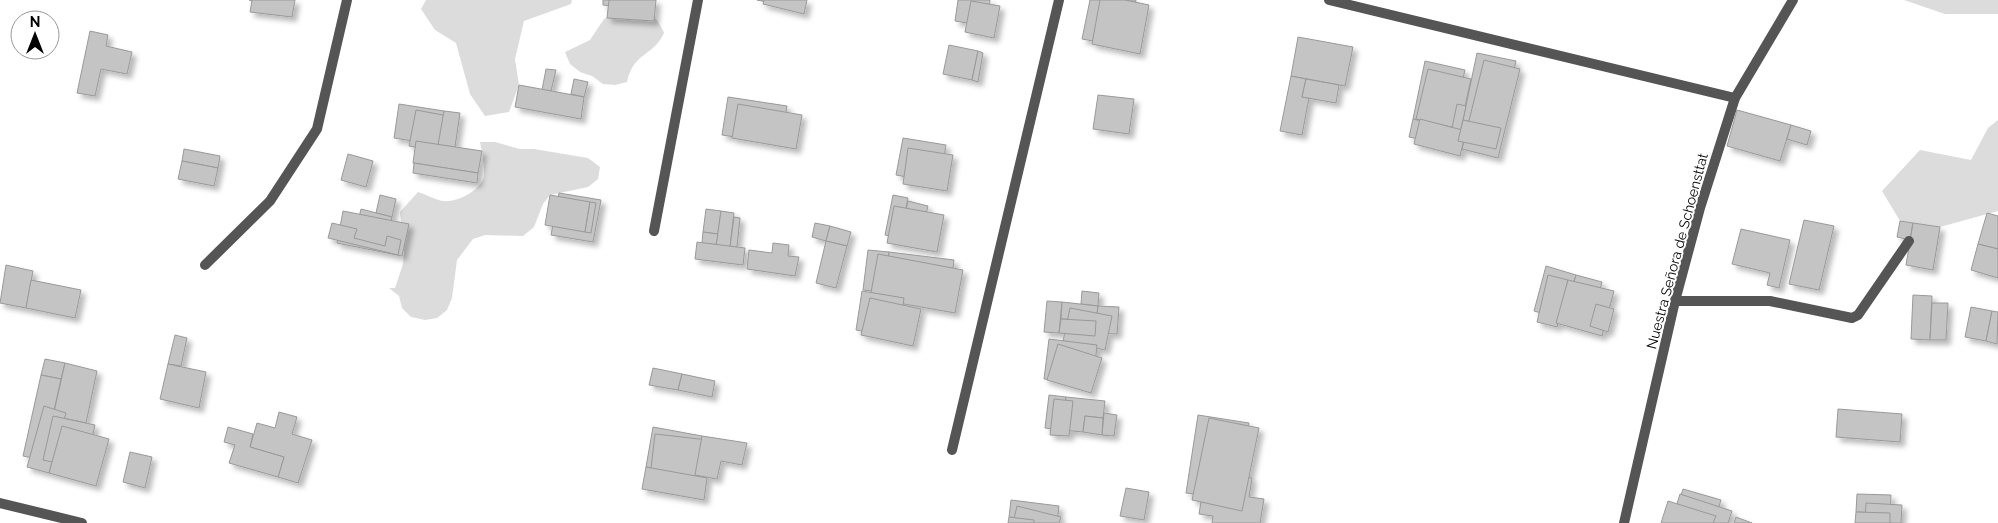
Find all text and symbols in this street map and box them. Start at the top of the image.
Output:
north arrow [10,10,60,60]
text: N [30,14,40,30]
street label: Nuestra Señora de Schoensttat [1643,151,1711,351]

